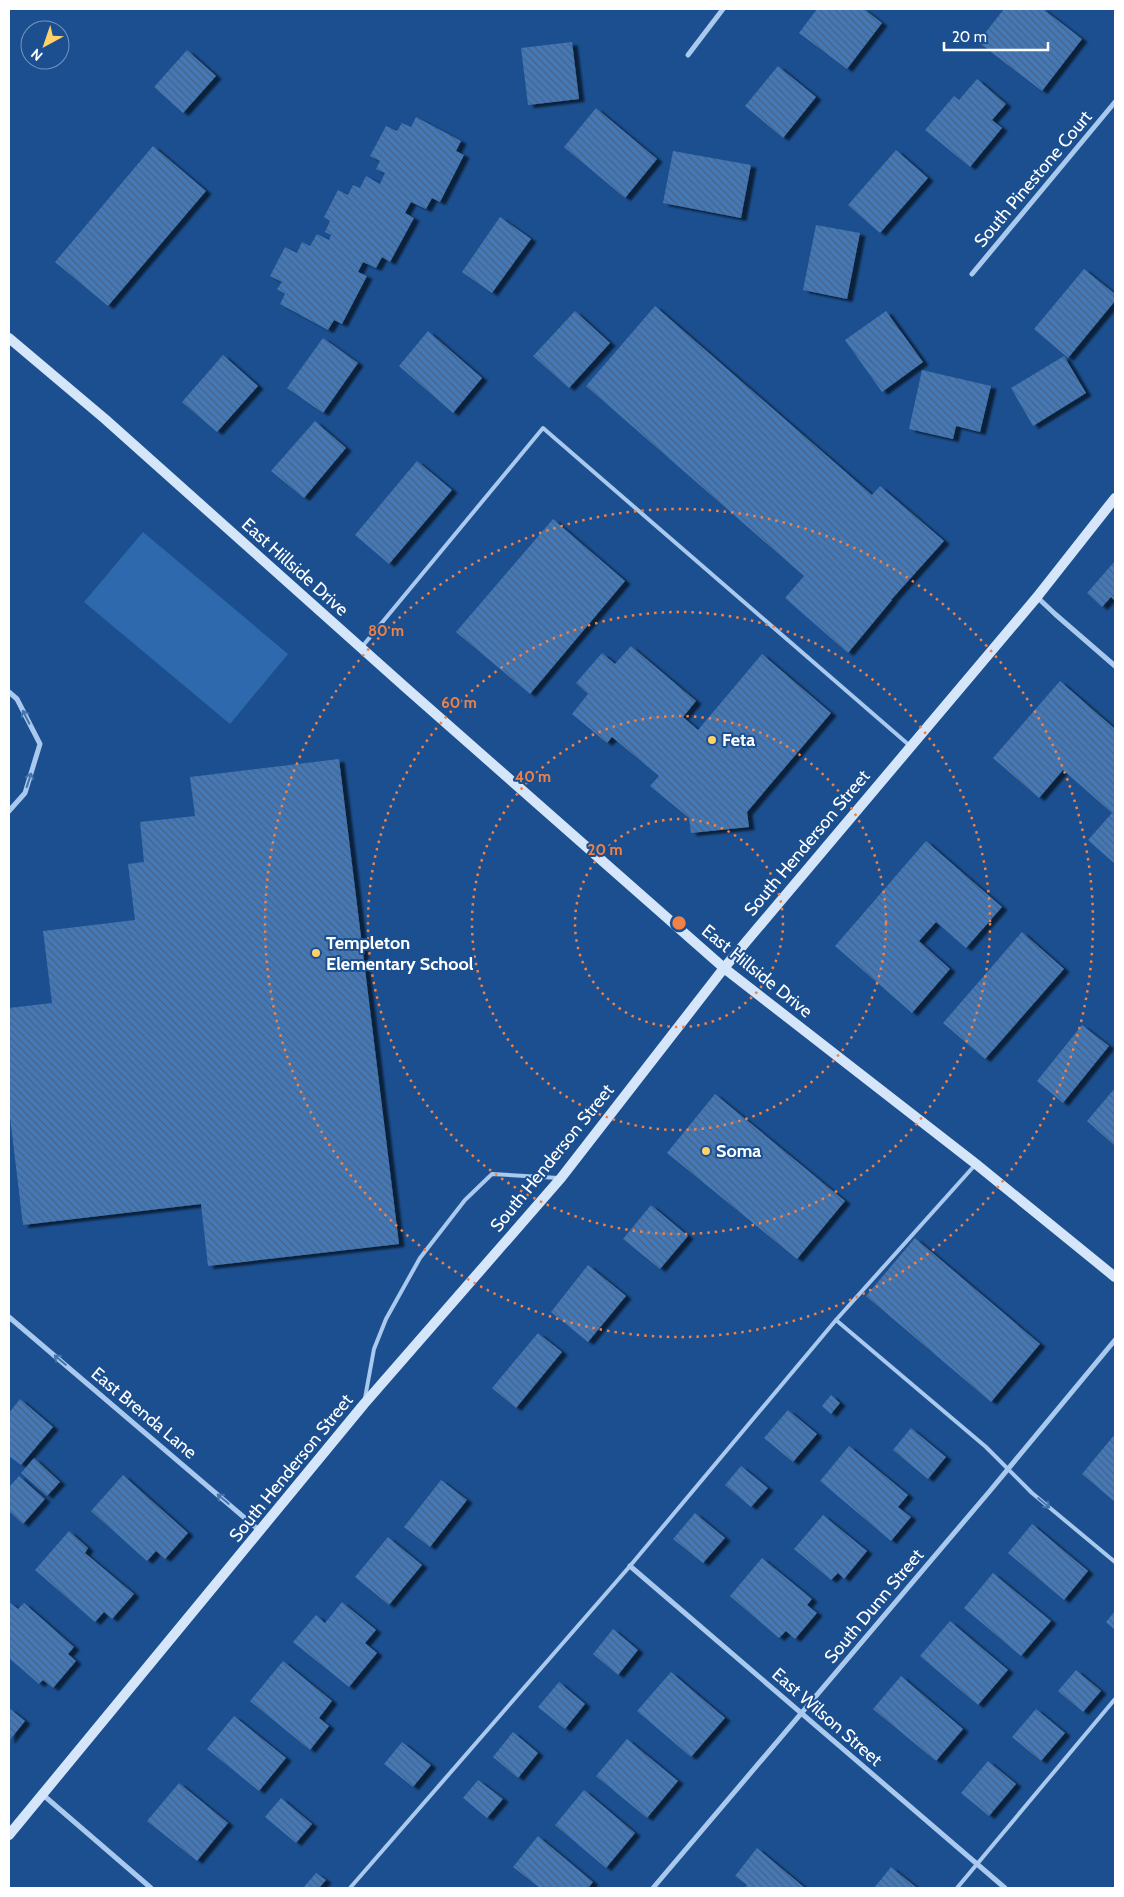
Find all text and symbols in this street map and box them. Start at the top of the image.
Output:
north arrow [20,20,70,70]
scale bar [944,20,1048,52]
text: 20 m [952,28,987,46]
text: N [27,45,46,65]
street label: South Pinestone Court [969,106,1097,252]
street label: East Hillside Drive [237,513,353,621]
text: 80 m [368,622,404,640]
text: 60 m [441,694,477,712]
one-way arrow [21,710,30,725]
place label: Feta [722,729,755,751]
marker: Feta [706,734,718,746]
street label: South Henderson Street [739,765,875,921]
text: 40 m [515,768,551,786]
one-way arrow [24,772,34,788]
text: 20 m [588,841,622,859]
centre of rings [670,914,688,932]
street label: East Hillside Drive [697,920,817,1022]
place label: Templeton Elementary School [326,932,474,975]
marker: Templeton Elementary School [310,947,322,959]
street label: South Henderson Street [486,1080,618,1236]
place label: Soma [716,1140,761,1162]
marker: Soma [700,1145,712,1157]
one-way arrow [53,1354,66,1366]
street label: East Brenda Lane [87,1362,201,1464]
street label: South Henderson Street [225,1390,357,1546]
one-way arrow [217,1494,230,1505]
one-way arrow [1037,1497,1050,1508]
street label: South Dunn Street [820,1544,928,1668]
street label: East Wilson Street [767,1663,887,1771]

